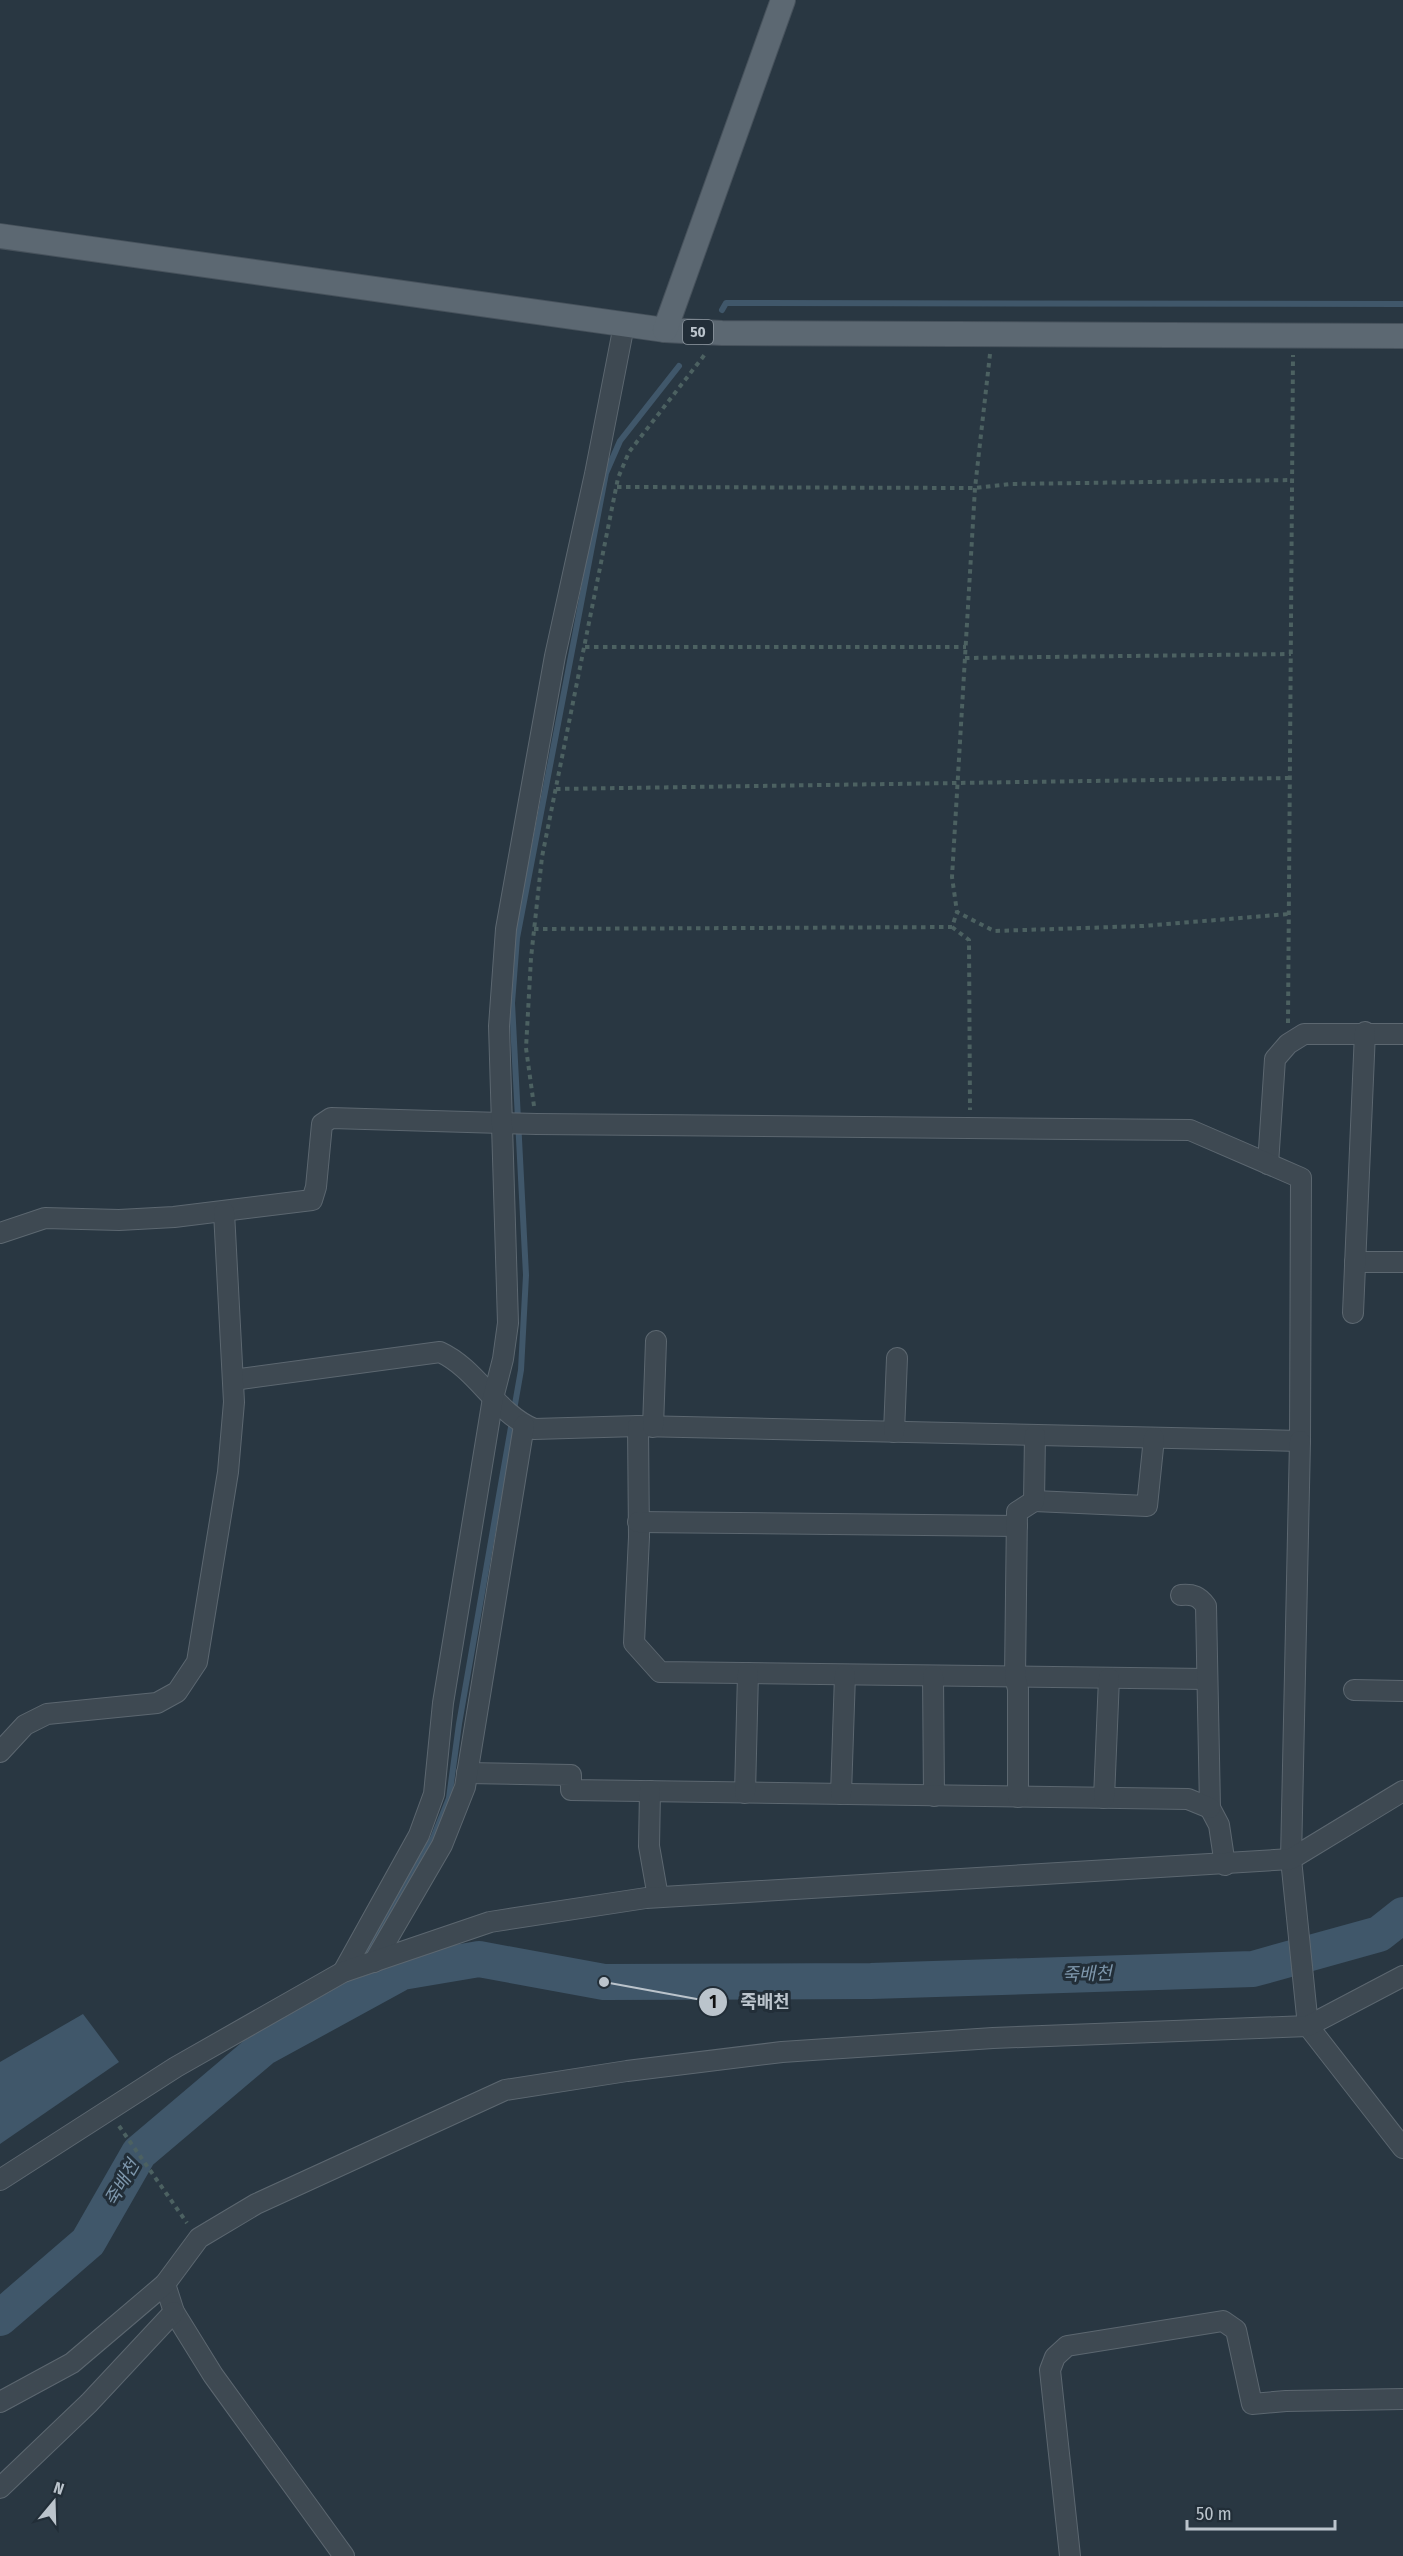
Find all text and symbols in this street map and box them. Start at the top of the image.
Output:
road number: 50 [683,320,713,344]
water label: 죽배천 [1062,1962,1115,1986]
callout: 죽배천 [698,1984,802,2020]
text: 1 [709,1991,717,2013]
text: 죽배천 [740,1991,790,2013]
water label: 죽배천 [100,2154,145,2210]
north arrow [24,2472,84,2532]
text: N [51,2478,66,2499]
scale bar [1187,2493,1336,2531]
text: 50 m [1196,2503,1232,2525]

